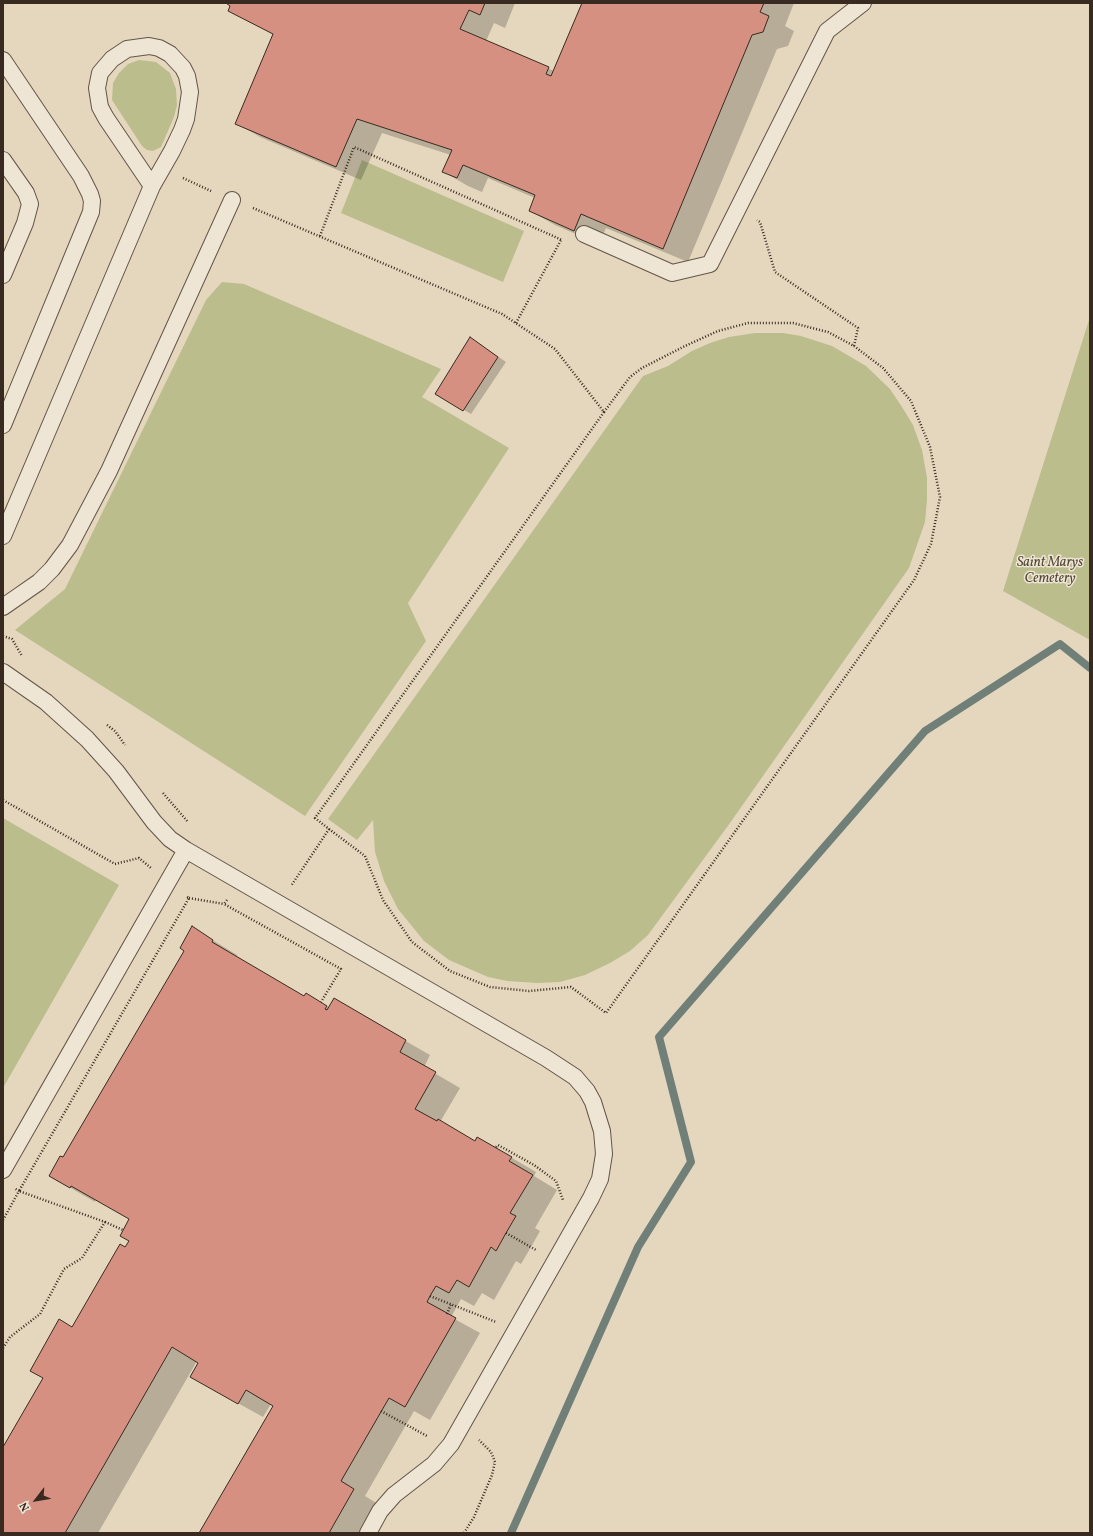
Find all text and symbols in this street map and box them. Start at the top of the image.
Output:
park label: Saint Marys Cemetery [1017,555,1083,588]
north arrow [16,1480,56,1520]
text: N [17,1499,34,1514]

